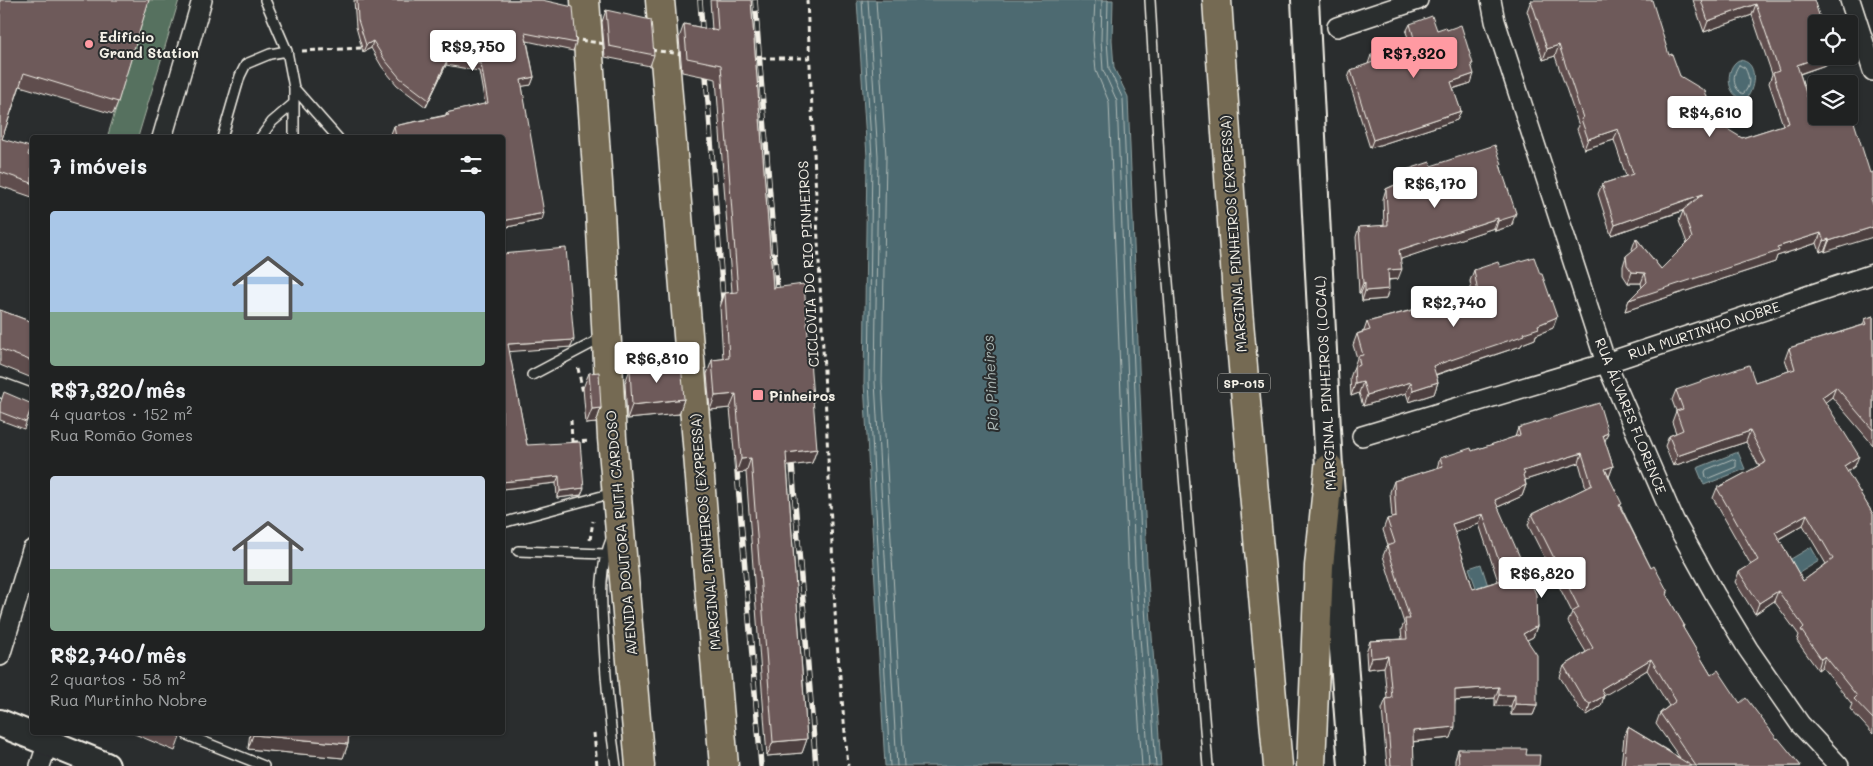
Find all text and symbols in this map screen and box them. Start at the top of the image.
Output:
map controls [1808,15,1858,125]
button: locate [1808,15,1858,65]
place label: Edifício Grand Station [99,27,199,62]
pin: R$9,750 [427,30,519,72]
text: R$9,750 [441,35,505,56]
pin: R$7,320 [1368,36,1460,79]
marker: Edifício Grand Station [83,38,95,50]
text: R$7,320 [1382,42,1446,63]
button: layers [1808,75,1858,125]
pin: R$4,610 [1664,96,1756,138]
text: R$4,610 [1678,101,1742,122]
street label: MARGINAL PINHEIROS (EXPRESSA) [1215,115,1251,353]
icon: filters [457,151,485,179]
text: 7 imóveis [50,152,147,179]
street label: CICLOVIA DO RIO PINHEIROS [793,160,823,368]
pin: R$6,170 [1389,166,1481,209]
text: R$6,170 [1404,172,1466,193]
icon: home [223,243,313,333]
street label: MARGINAL PINHEIROS (LOCAL) [1310,275,1340,491]
pin: R$2,740 [1408,286,1500,328]
text: R$2,740 [1422,291,1486,312]
street label: RUA MURTINHO NOBRE [1626,296,1782,364]
water label: Rio Pinheiros [978,335,1002,431]
street label: RUA ÁLVARES FLORENCE [1591,335,1671,497]
pin: R$6,810 [611,342,703,384]
text: R$6,810 [626,347,688,368]
road number: SP-015 [1218,373,1270,392]
text: R$7,320/mês [50,376,186,403]
place label: Pinheiros [769,386,835,405]
marker: Pinheiros [751,388,765,402]
text: 4 quartos · 152 m² [50,403,192,424]
street label: AVENIDA DOUTORA RUTH CARDOSO [601,410,641,656]
street label: MARGINAL PINHEIROS (EXPRESSA) [685,413,725,651]
text: Rua Romão Gomes [50,424,193,445]
icon: home [223,508,313,598]
pin: R$6,820 [1496,556,1588,599]
text: R$6,820 [1510,562,1574,583]
text: R$2,740/mês [50,641,187,668]
text: 2 quartos · 58 m² [50,668,186,689]
text: Rua Murtinho Nobre [50,689,208,710]

